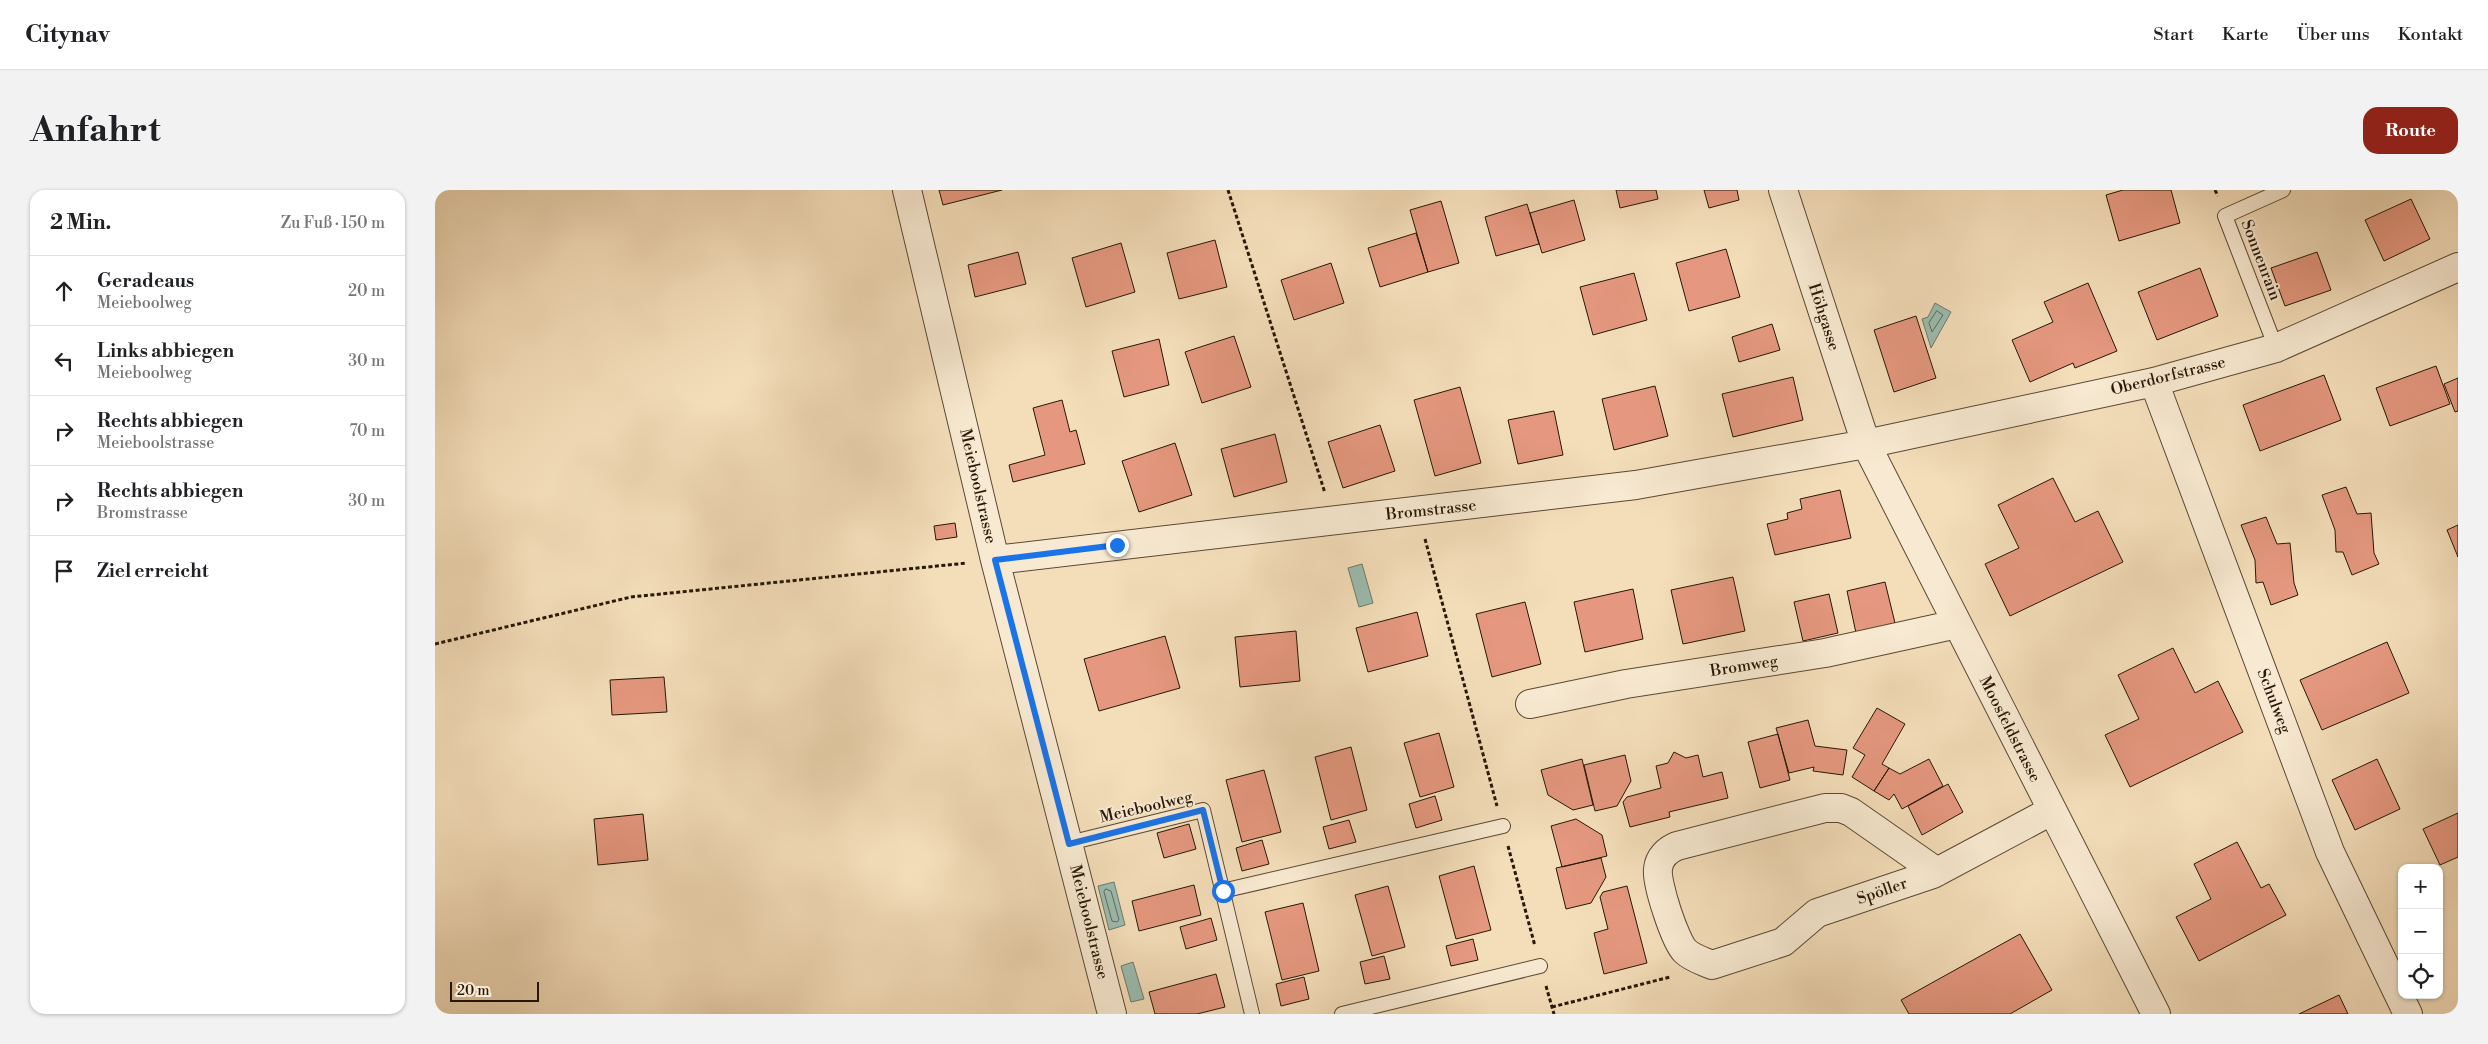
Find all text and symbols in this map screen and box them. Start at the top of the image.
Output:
text: Citynav [25,20,110,50]
text: Start [2153,23,2194,46]
text: Karte [2222,23,2269,46]
text: Über uns [2297,23,2370,46]
text: Kontakt [2398,23,2463,46]
button: Route [2363,107,2458,154]
text: Anfahrt [30,109,161,152]
text: 2 Min. [50,210,111,236]
text: Zu Fuß · 150 m [281,213,385,233]
street label: Sonnenrain [2237,217,2286,304]
text: Geradeaus [97,269,194,293]
icon: ahead [50,277,78,305]
text: 20 m [348,281,385,301]
street label: Höhgasse [1804,281,1844,353]
text: Meieboolweg [97,293,192,313]
text: Links abbiegen [97,339,234,363]
icon: left [50,347,78,375]
text: 30 m [348,351,385,371]
street label: Oberdorfstrasse [2109,352,2227,400]
text: Meieboolweg [97,363,192,383]
text: Rechts abbiegen [97,409,243,433]
icon: right [50,417,78,445]
text: 70 m [349,421,385,441]
street label: Meieboolstrasse [955,427,1001,545]
text: Meieboolstrasse [97,433,214,453]
text: Rechts abbiegen [97,479,243,503]
icon: right [50,487,78,515]
text: 30 m [348,491,385,511]
street label: Bromstrasse [1384,495,1477,525]
text: Bromstrasse [97,503,188,523]
route end [1106,534,1129,557]
icon: arrive [50,557,78,585]
text: Ziel erreicht [97,559,208,583]
street label: Bromweg [1708,651,1780,681]
street label: Schulweg [2253,666,2296,737]
street label: Moosfeldstrasse [1975,673,2045,785]
street label: Meieboolweg [1098,786,1195,827]
street label: Meieboolstrasse [1065,863,1113,981]
map controls [2398,864,2443,999]
button: + [2398,864,2443,909]
street label: Spöller [1854,873,1910,909]
route start [1212,880,1235,903]
button: − [2398,909,2443,954]
button: locate [2398,954,2443,999]
scale bar [450,979,539,1002]
text: 20 m [457,982,489,1000]

